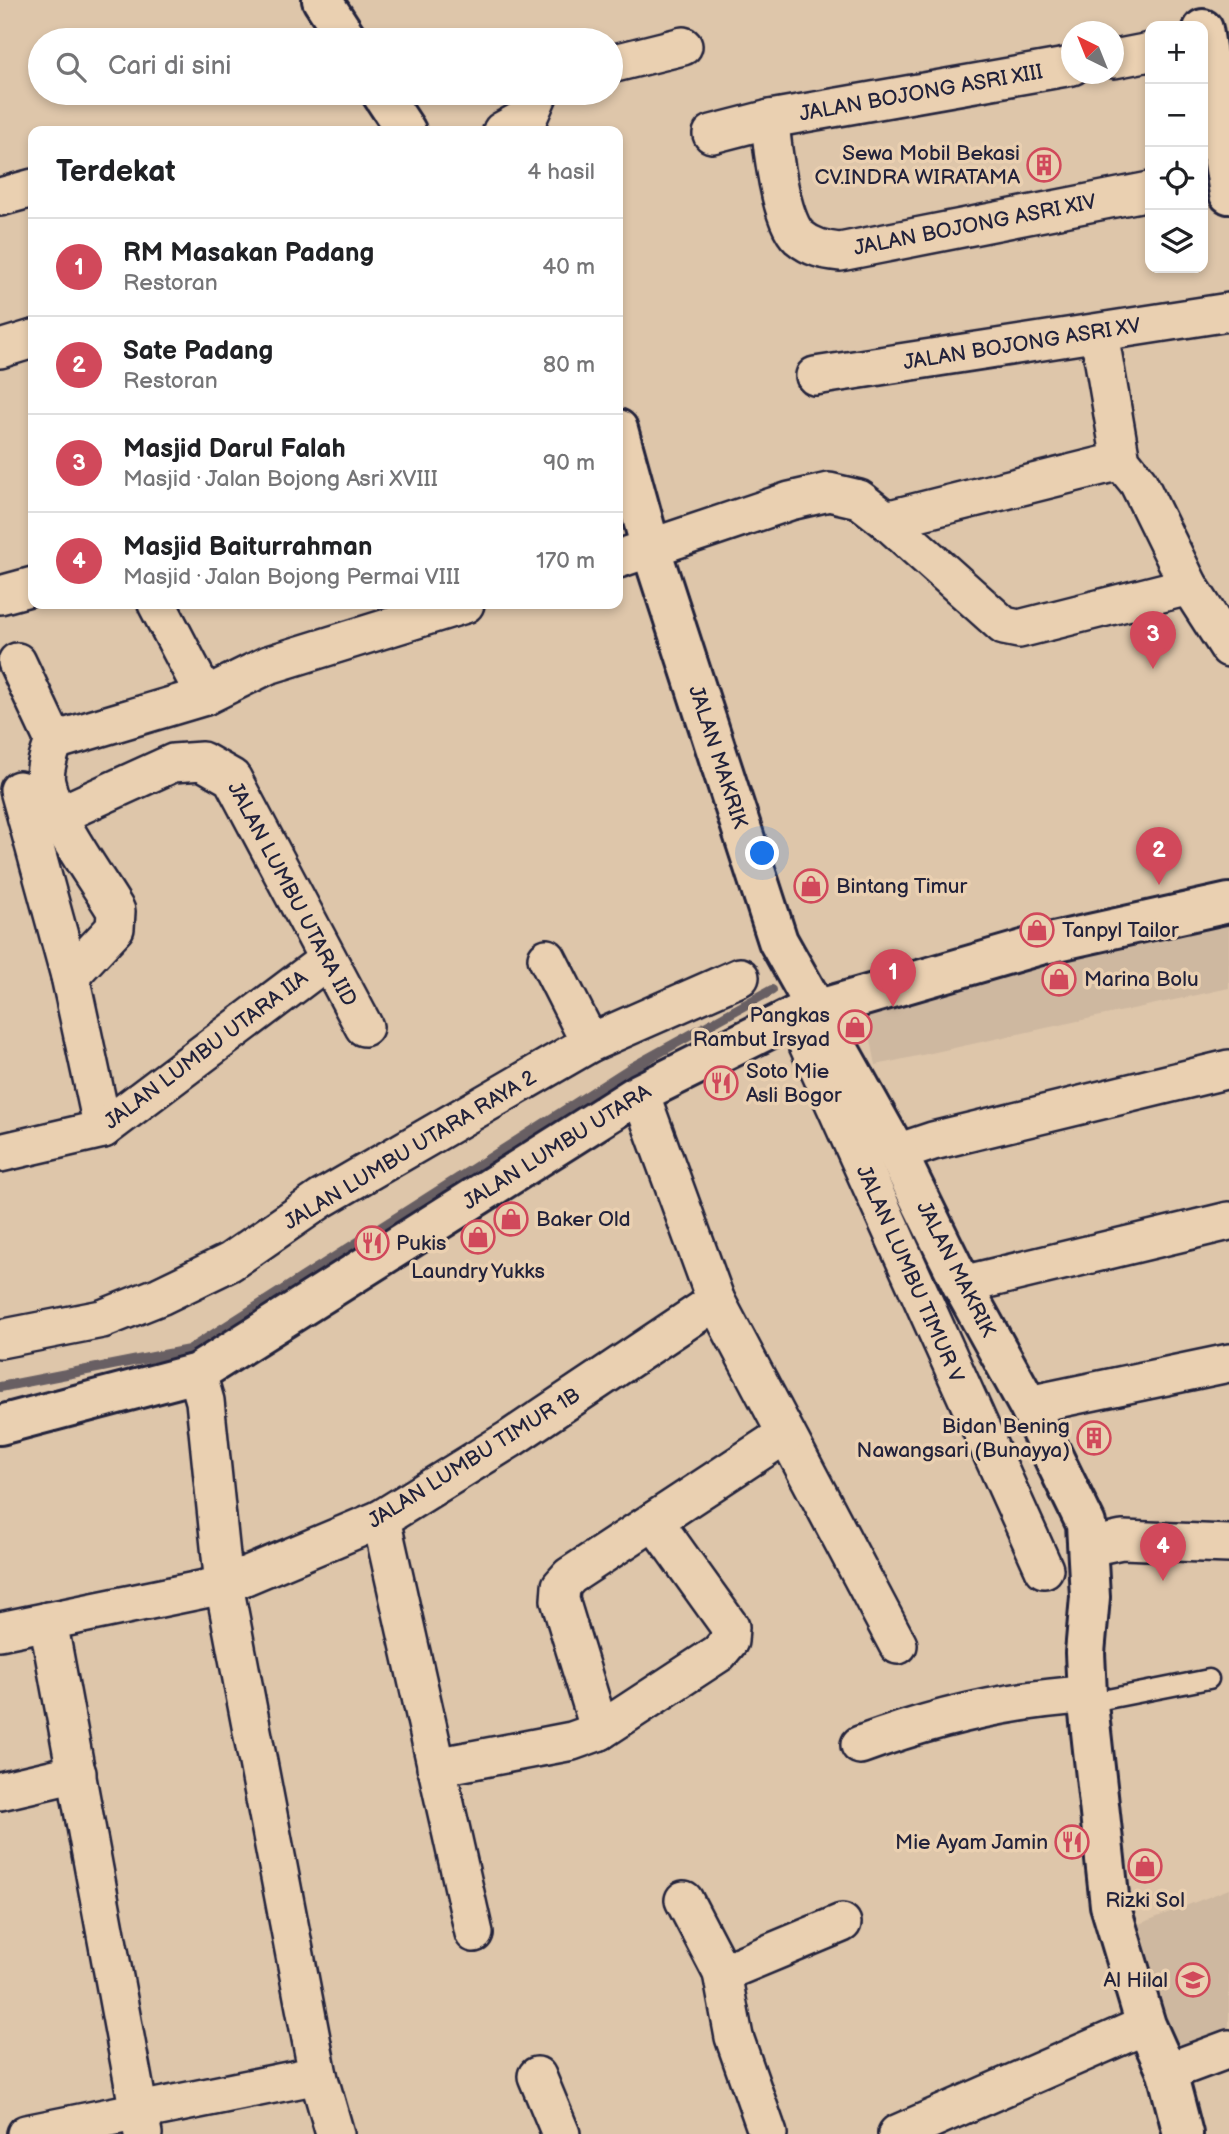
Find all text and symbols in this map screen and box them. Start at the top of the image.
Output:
north arrow [1061,21,1124,84]
map controls [1145,21,1208,273]
button: + [1145,21,1208,84]
search box [28,28,623,105]
icon: search [52,48,90,86]
text: Cari di sini [108,51,231,82]
street label: JALAN BOJONG ASRI XIII [797,59,1045,127]
button: − [1145,84,1208,147]
place label: Sewa Mobil Bekasi CV.INDRA WIRATAMA [815,141,1020,190]
building icon: Sewa Mobil Bekasi CV.INDRA WIRATAMA [1025,146,1063,184]
button: locate [1145,147,1208,210]
text: Terdekat [56,154,175,190]
text: 4 hasil [527,158,595,186]
street label: JALAN BOJONG ASRI XIV [852,189,1098,261]
button: layers [1145,210,1208,273]
text: RM Masakan Padang [123,238,374,269]
text: 1 [74,253,84,281]
text: 40 m [542,253,595,281]
text: Restoran [123,269,218,297]
street label: JALAN BOJONG ASRI XV [901,313,1143,375]
text: Sate Padang [123,336,273,367]
text: 2 [72,351,86,379]
text: 80 m [543,351,595,379]
text: Restoran [123,367,218,395]
text: Masjid Darul Falah [123,434,346,465]
text: 3 [72,449,86,477]
text: 90 m [543,449,595,477]
text: Masjid · Jalan Bojong Asri XVIII [123,465,438,493]
text: Masjid Baiturrahman [123,532,372,563]
text: 4 [72,547,86,575]
text: 170 m [536,547,595,575]
text: Masjid · Jalan Bojong Permai VIII [123,563,460,591]
pin: 3 [1130,611,1176,669]
street label: JALAN MAKRIK [683,682,753,832]
street label: JALAN LUMBU UTARA IID [222,777,362,1011]
pin: 2 [1136,827,1182,885]
your location [745,836,779,870]
shop icon: Bintang Timur [792,867,830,905]
place label: Bintang Timur [836,874,968,899]
shop icon: Tanpyl Tailor [1018,911,1056,949]
place label: Tanpyl Tailor [1062,918,1179,943]
pin: 1 [870,949,916,1007]
shop icon: Marina Bolu [1040,960,1078,998]
street label: JALAN LUMBU UTARA IIA [99,965,313,1135]
place label: Marina Bolu [1084,967,1199,992]
place label: Pangkas Rambut Irsyad [693,1003,830,1052]
shop icon: Pangkas Rambut Irsyad [836,1008,874,1046]
place label: Soto Mie Asli Bogor [746,1059,842,1108]
street label: JALAN LUMBU UTARA RAYA 2 [280,1064,541,1235]
restaurant icon: Soto Mie Asli Bogor [702,1064,740,1102]
street label: JALAN LUMBU UTARA [458,1079,656,1215]
street label: JALAN LUMBU TIMUR V [851,1161,969,1387]
street label: JALAN MAKRIK [911,1197,1001,1341]
shop icon: Baker Old [492,1200,530,1238]
place label: Baker Old [536,1207,630,1232]
shop icon: Laundry Yukks [459,1218,497,1256]
restaurant icon: Pukis [353,1224,391,1262]
place label: Pukis [396,1231,447,1256]
place label: Laundry Yukks [411,1259,545,1284]
street label: JALAN LUMBU TIMUR 1B [363,1382,585,1534]
place label: Bidan Bening Nawangsari (Bunayya) [857,1414,1070,1463]
building icon: Bidan Bening Nawangsari (Bunayya) [1075,1419,1113,1457]
pin: 4 [1140,1523,1186,1581]
restaurant icon: Mie Ayam Jamin [1053,1823,1091,1861]
place label: Mie Ayam Jamin [895,1830,1048,1855]
shop icon: Rizki Sol [1126,1847,1164,1885]
place label: Rizki Sol [1105,1888,1185,1913]
school or university icon: Al Hilal [1174,1961,1212,1999]
place label: Al Hilal [1103,1968,1168,1993]

